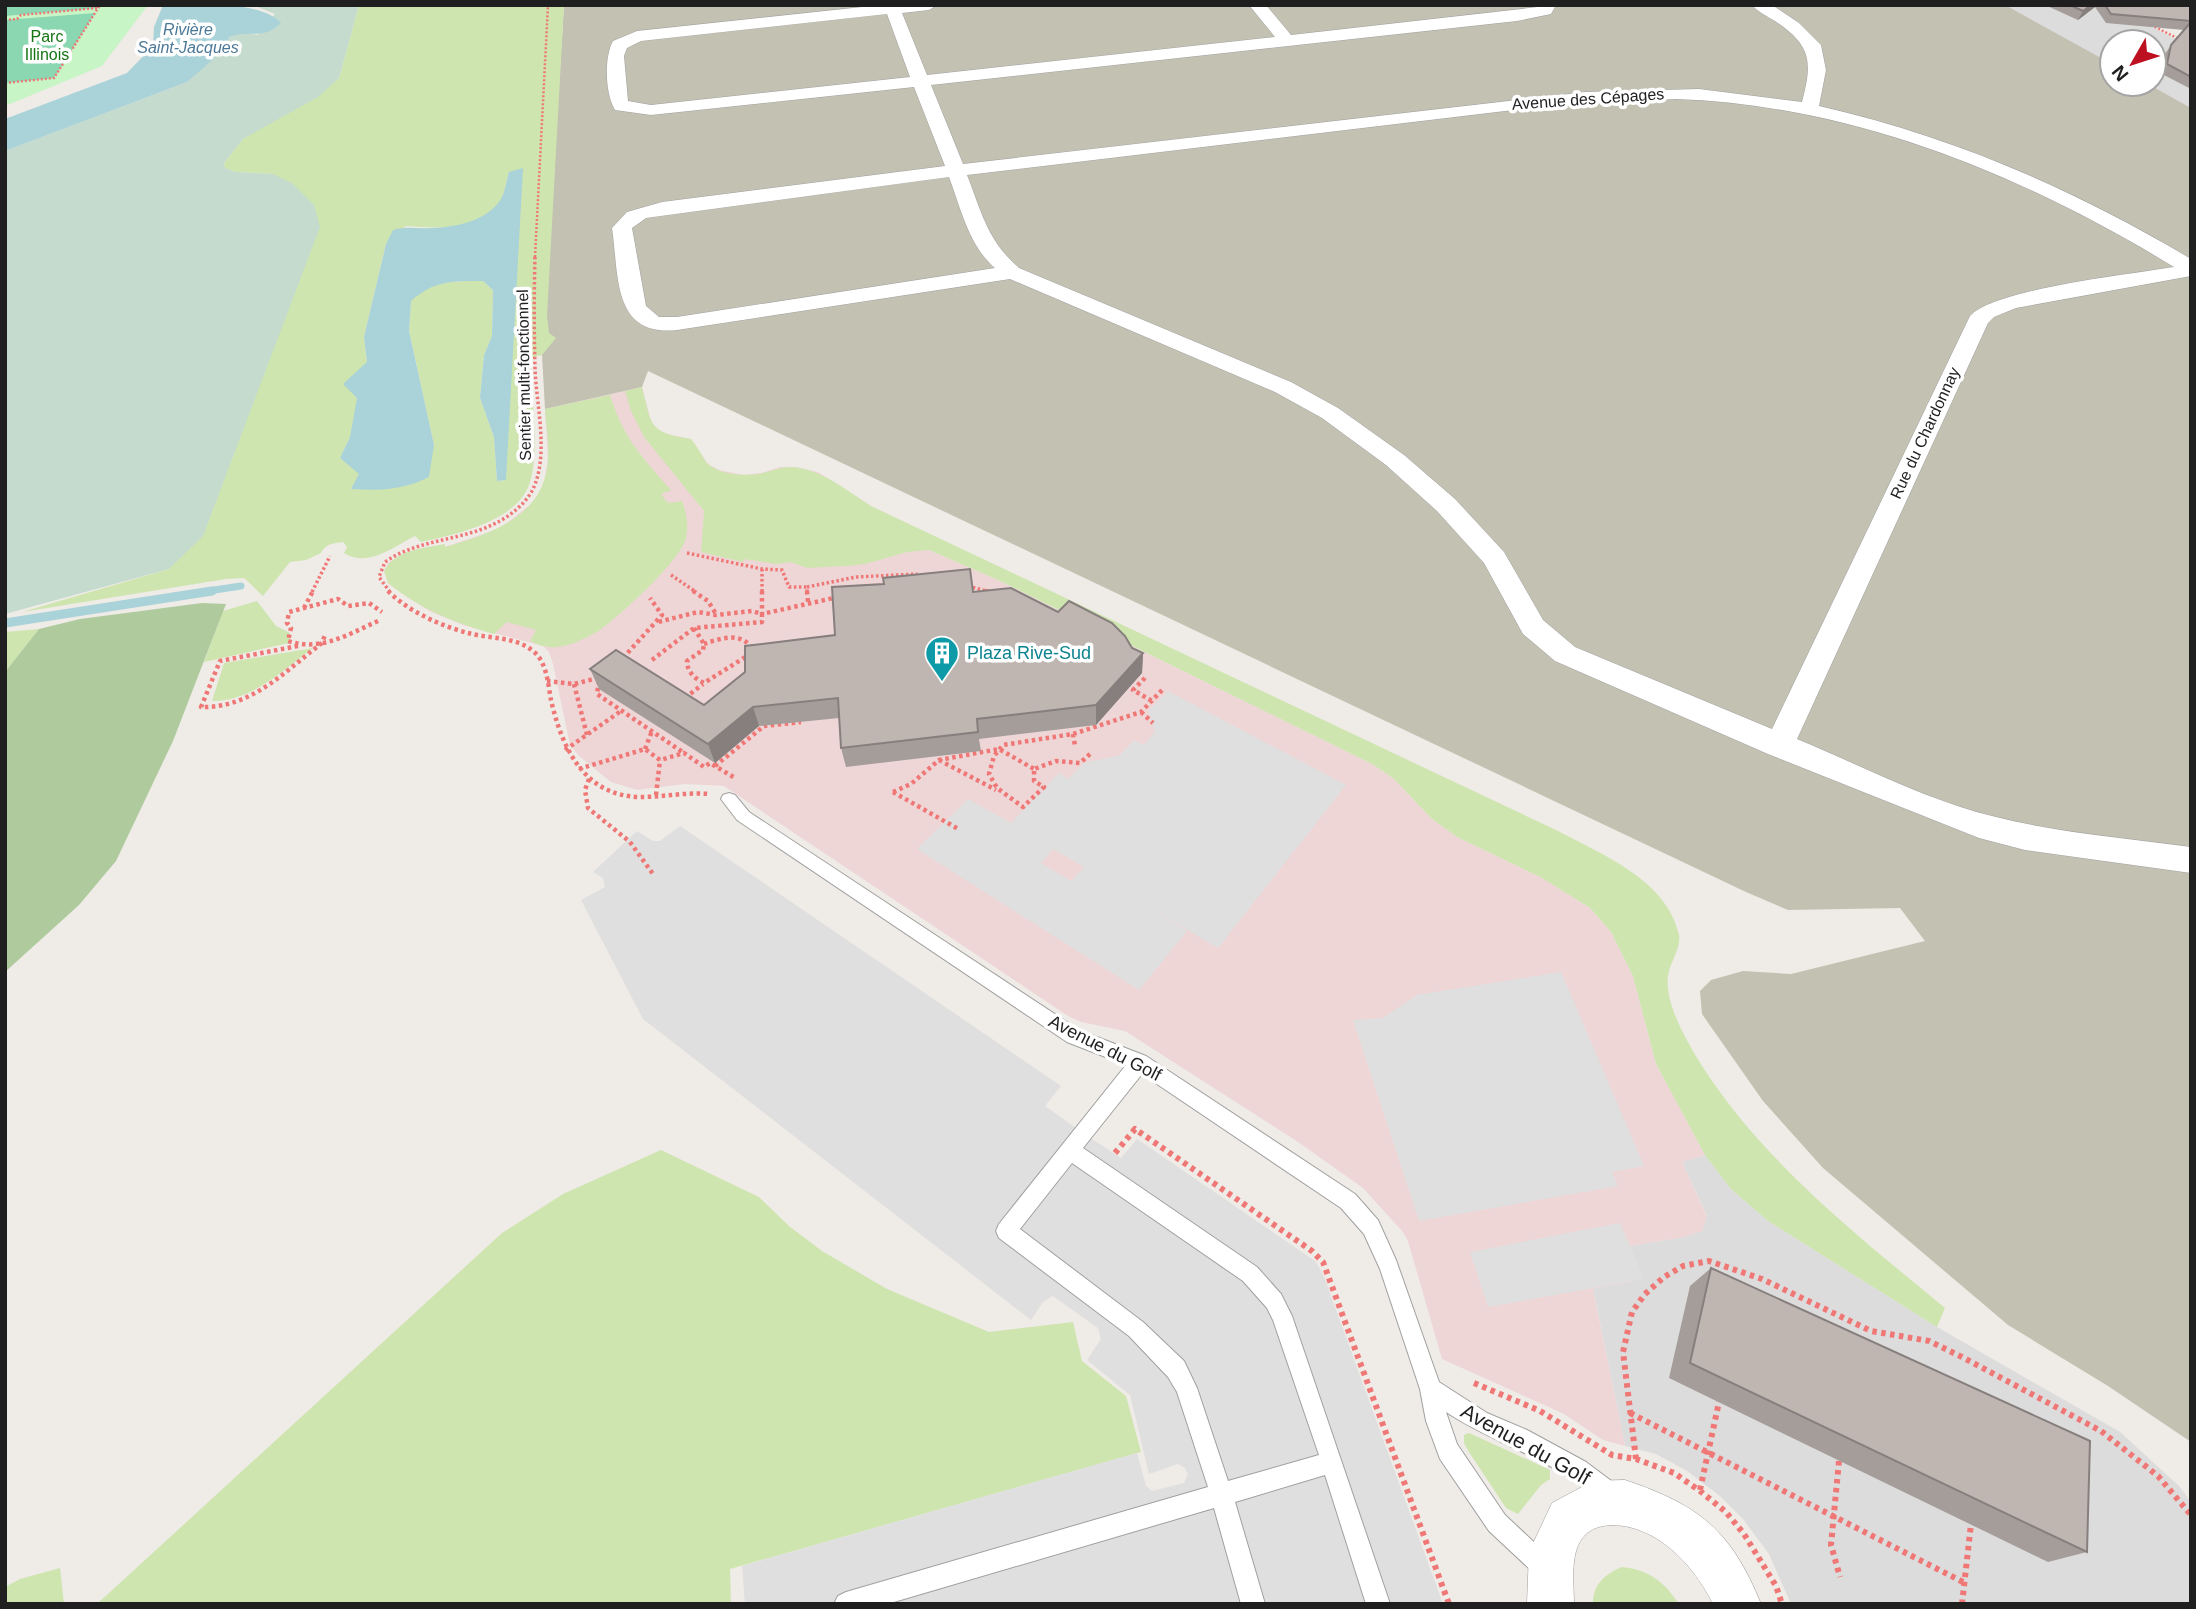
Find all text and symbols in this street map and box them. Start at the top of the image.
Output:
water label: Rivière Saint-Jacques [137,21,239,56]
park label: Parc Illinois [25,28,69,63]
north arrow [2098,28,2168,98]
text: N [2108,61,2133,85]
street label: Avenue des Cépages [1511,85,1665,113]
street label: Sentier multi-fonctionnel [514,289,534,461]
street label: Rue du Chardonnay [1887,365,1963,501]
building icon: Plaza Rive-Sud [923,634,961,683]
place label: Plaza Rive-Sud [967,643,1091,663]
street label: Avenue du Golf [1045,1011,1166,1085]
street label: Avenue du Golf [1457,1399,1595,1489]

